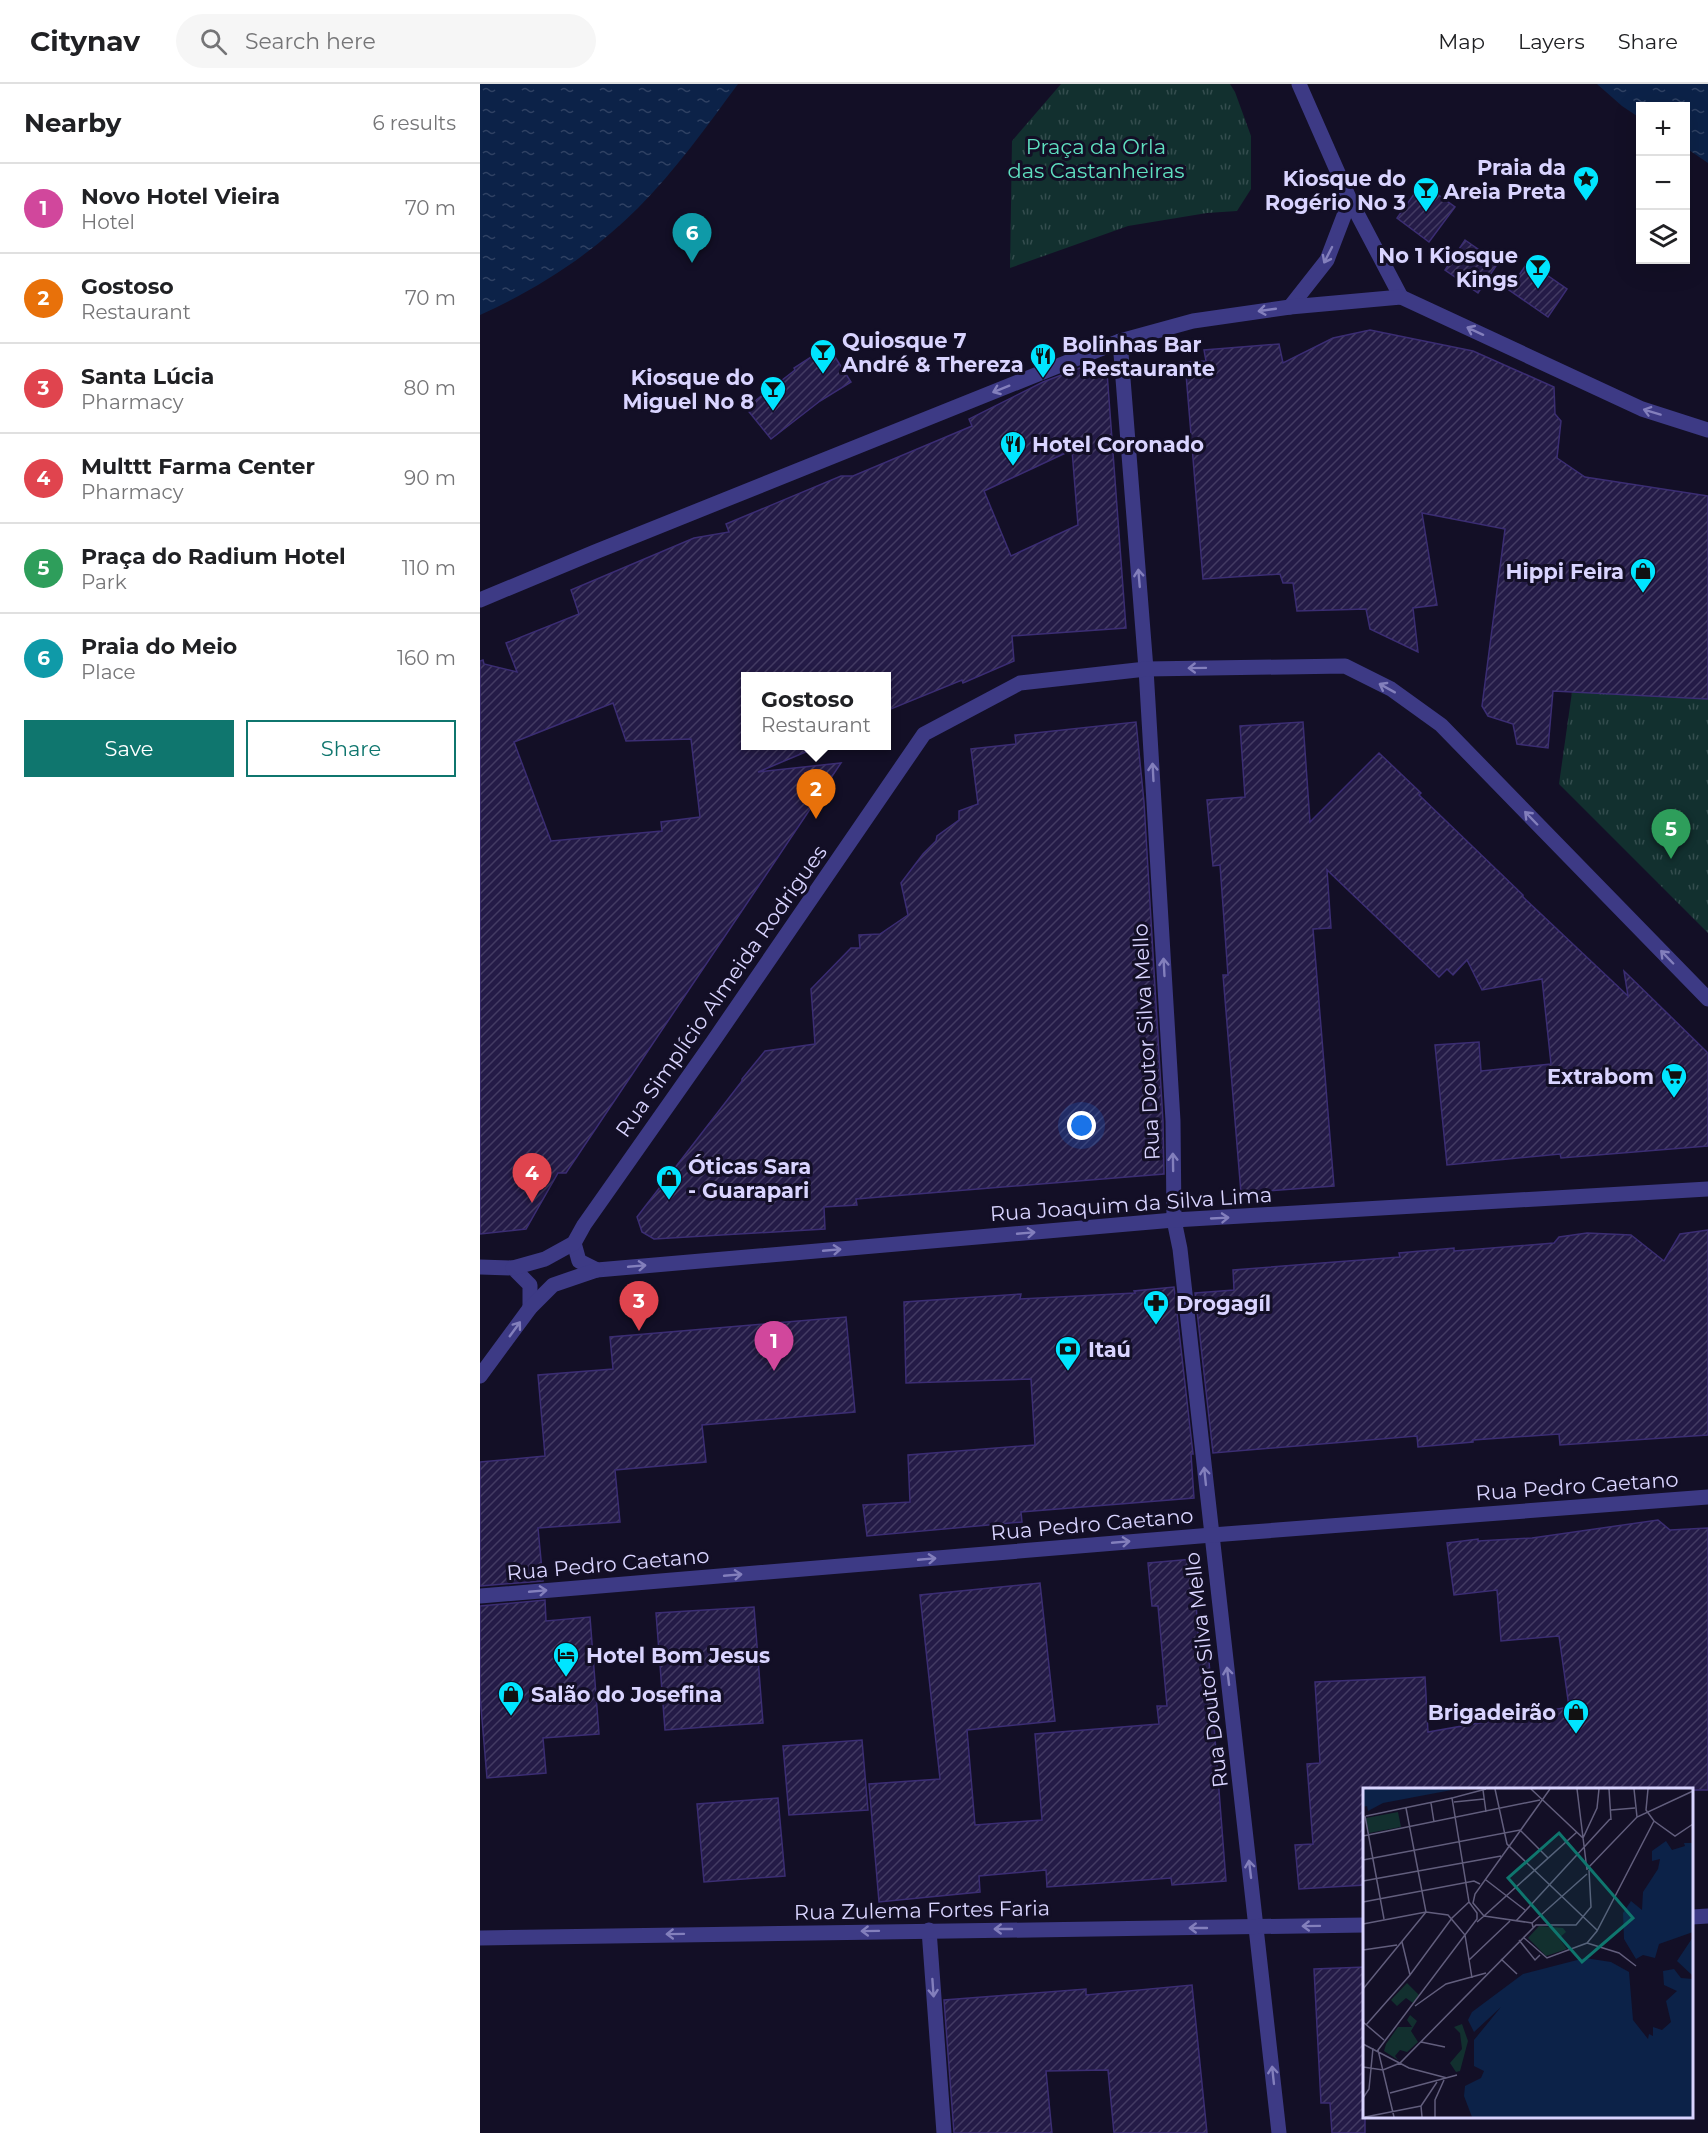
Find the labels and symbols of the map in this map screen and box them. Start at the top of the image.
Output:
park label: Praça da Orla das Castanheiras [1007,134,1185,183]
place label: Praia da Areia Preta [1443,155,1566,204]
place icon: Praia da Areia Preta [1571,164,1601,202]
place label: Kiosque do Rogério No 3 [1265,166,1406,215]
bar icon: Kiosque do Rogério No 3 [1411,175,1441,213]
pin: 6 [672,214,712,263]
place label: No 1 Kiosque Kings [1378,243,1518,292]
one-way arrow [1322,245,1334,263]
bar icon: No 1 Kiosque Kings [1523,252,1553,290]
one-way arrow [1258,305,1278,316]
one-way arrow [1466,325,1484,337]
place label: Quiosque 7 André & Thereza [841,328,1024,377]
place label: Bolinhas Bar e Restaurante [1062,332,1215,381]
bar icon: Quiosque 7 André & Thereza [808,337,838,375]
restaurant icon: Bolinhas Bar e Restaurante [1028,341,1058,379]
place label: Kiosque do Miguel No 8 [622,365,754,414]
bar icon: Kiosque do Miguel No 8 [758,374,788,412]
one-way arrow [992,384,1011,395]
one-way arrow [1643,406,1662,417]
restaurant icon: Hotel Coronado [998,429,1028,467]
place label: Hotel Coronado [1032,432,1204,457]
shop icon: Hippi Feira [1628,556,1658,594]
place label: Hippi Feira [1506,559,1624,584]
one-way arrow [1133,568,1144,588]
one-way arrow [1188,662,1208,674]
one-way arrow [1379,682,1396,694]
one-way arrow [1147,763,1158,783]
pin: 2 [796,770,836,819]
one-way arrow [1524,810,1538,825]
pin: 5 [1652,810,1690,859]
street label: Rua Simplício Almeida Rodrigues [610,840,832,1142]
street label: Rua Doutor Silva Mello [1127,923,1165,1161]
one-way arrow [1660,950,1674,965]
one-way arrow [1158,958,1169,978]
supermarket icon: Extrabom [1659,1061,1689,1099]
place label: Extrabom [1547,1064,1654,1089]
your location [1067,1111,1096,1140]
one-way arrow [1168,1152,1179,1172]
pin: 4 [512,1154,552,1203]
place label: Óticas Sara - Guarapari [688,1154,811,1203]
shop icon: Óticas Sara - Guarapari [654,1163,684,1201]
street label: Rua Joaquim da Silva Lima [989,1182,1273,1226]
one-way arrow [1210,1212,1230,1223]
one-way arrow [1016,1227,1036,1238]
one-way arrow [821,1244,841,1255]
one-way arrow [627,1260,647,1271]
pin: 3 [620,1282,658,1331]
pharmacy icon: Drogagíl [1141,1288,1171,1326]
place label: Drogagíl [1176,1291,1271,1316]
one-way arrow [508,1322,521,1338]
pin: 1 [754,1322,794,1371]
bank icon: Itaú [1053,1334,1083,1372]
place label: Itaú [1088,1337,1131,1362]
street label: Rua Pedro Caetano [1475,1466,1679,1506]
one-way arrow [1199,1467,1210,1487]
street label: Rua Pedro Caetano [990,1503,1194,1545]
one-way arrow [1111,1536,1131,1547]
street label: Rua Pedro Caetano [506,1543,710,1585]
street label: Rua Doutor Silva Mello [1179,1551,1233,1789]
one-way arrow [916,1553,936,1564]
one-way arrow [722,1569,742,1580]
one-way arrow [528,1585,548,1596]
hotel icon: Hotel Bom Jesus [551,1640,581,1678]
place label: Hotel Bom Jesus [586,1643,770,1668]
one-way arrow [1222,1666,1233,1686]
shop icon: Salão do Josefina [496,1679,526,1717]
place label: Salão do Josefina [531,1682,722,1707]
shop icon: Brigadeirão [1561,1697,1591,1735]
place label: Brigadeirão [1428,1700,1556,1725]
inset map [1363,1788,1693,2118]
one-way arrow [1244,1860,1255,1880]
street label: Rua Zulema Fortes Faria [794,1895,1050,1925]
one-way arrow [1301,1921,1321,1932]
one-way arrow [1189,1922,1209,1934]
one-way arrow [994,1923,1014,1935]
one-way arrow [861,1925,881,1937]
one-way arrow [666,1928,686,1940]
one-way arrow [928,1978,939,1998]
one-way arrow [1267,2065,1278,2085]

